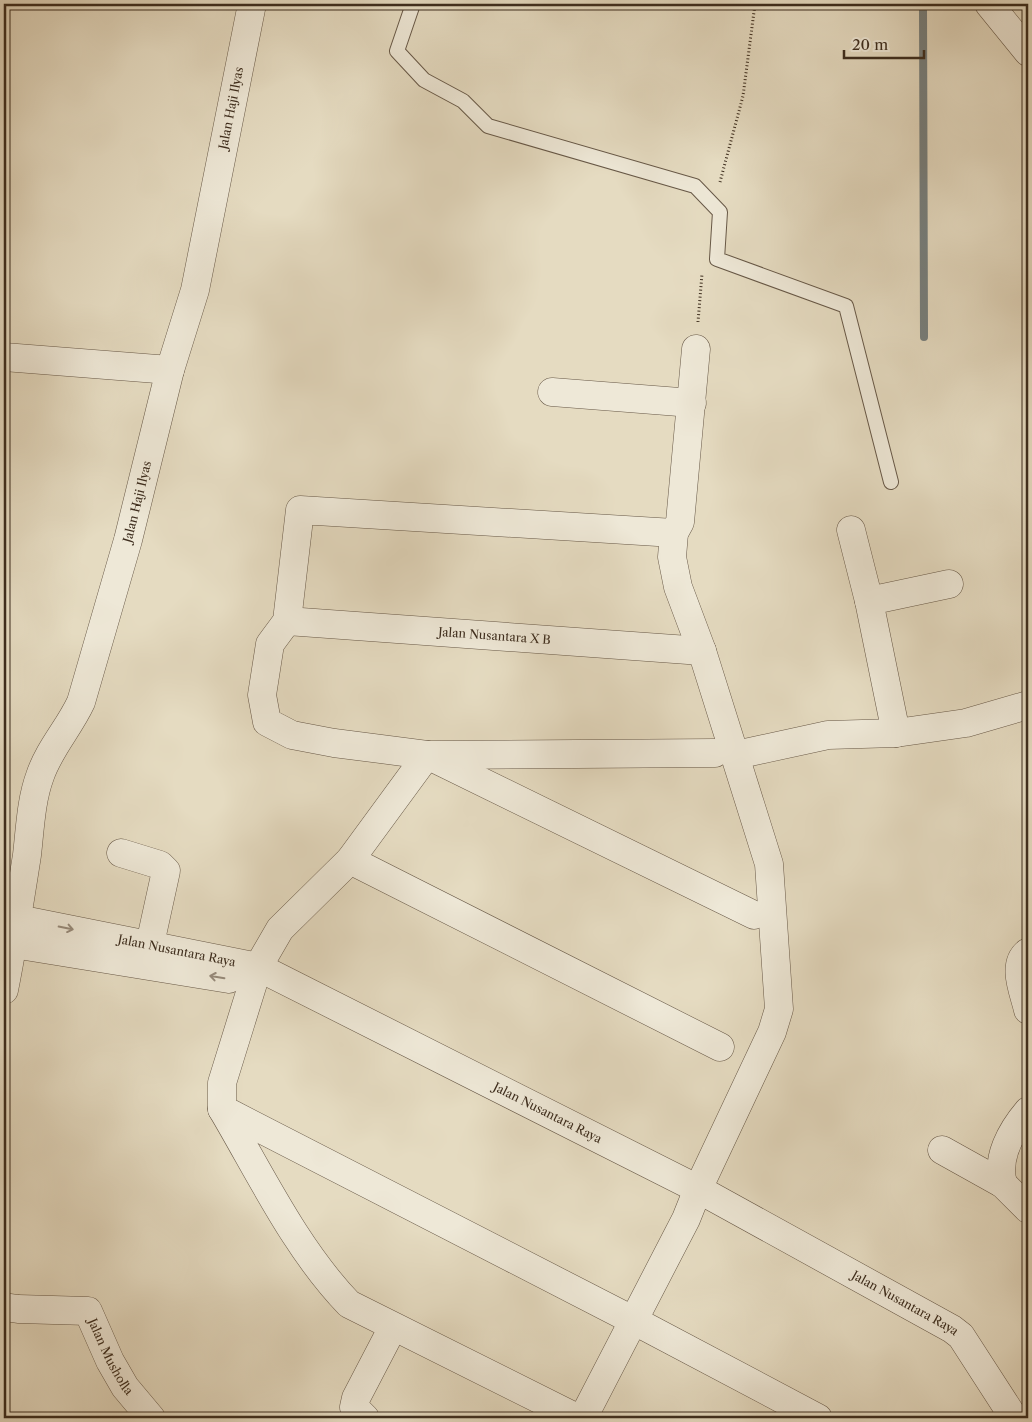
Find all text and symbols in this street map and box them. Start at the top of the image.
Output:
scale bar [844,28,924,60]
text: 20 m [852,35,888,54]
street label: Jalan Haji Ilyas [215,65,246,153]
street label: Jalan Haji Ilyas [119,459,154,546]
street label: Jalan Nusantara X B [436,624,551,647]
one-way arrow [57,924,73,933]
street label: Jalan Nusantara Raya [115,931,238,970]
one-way arrow [210,972,226,982]
street label: Jalan Nusantara Raya [489,1078,605,1147]
street label: Jalan Nusantara Raya [847,1266,962,1339]
street label: Jalan Musholla [84,1314,137,1398]

